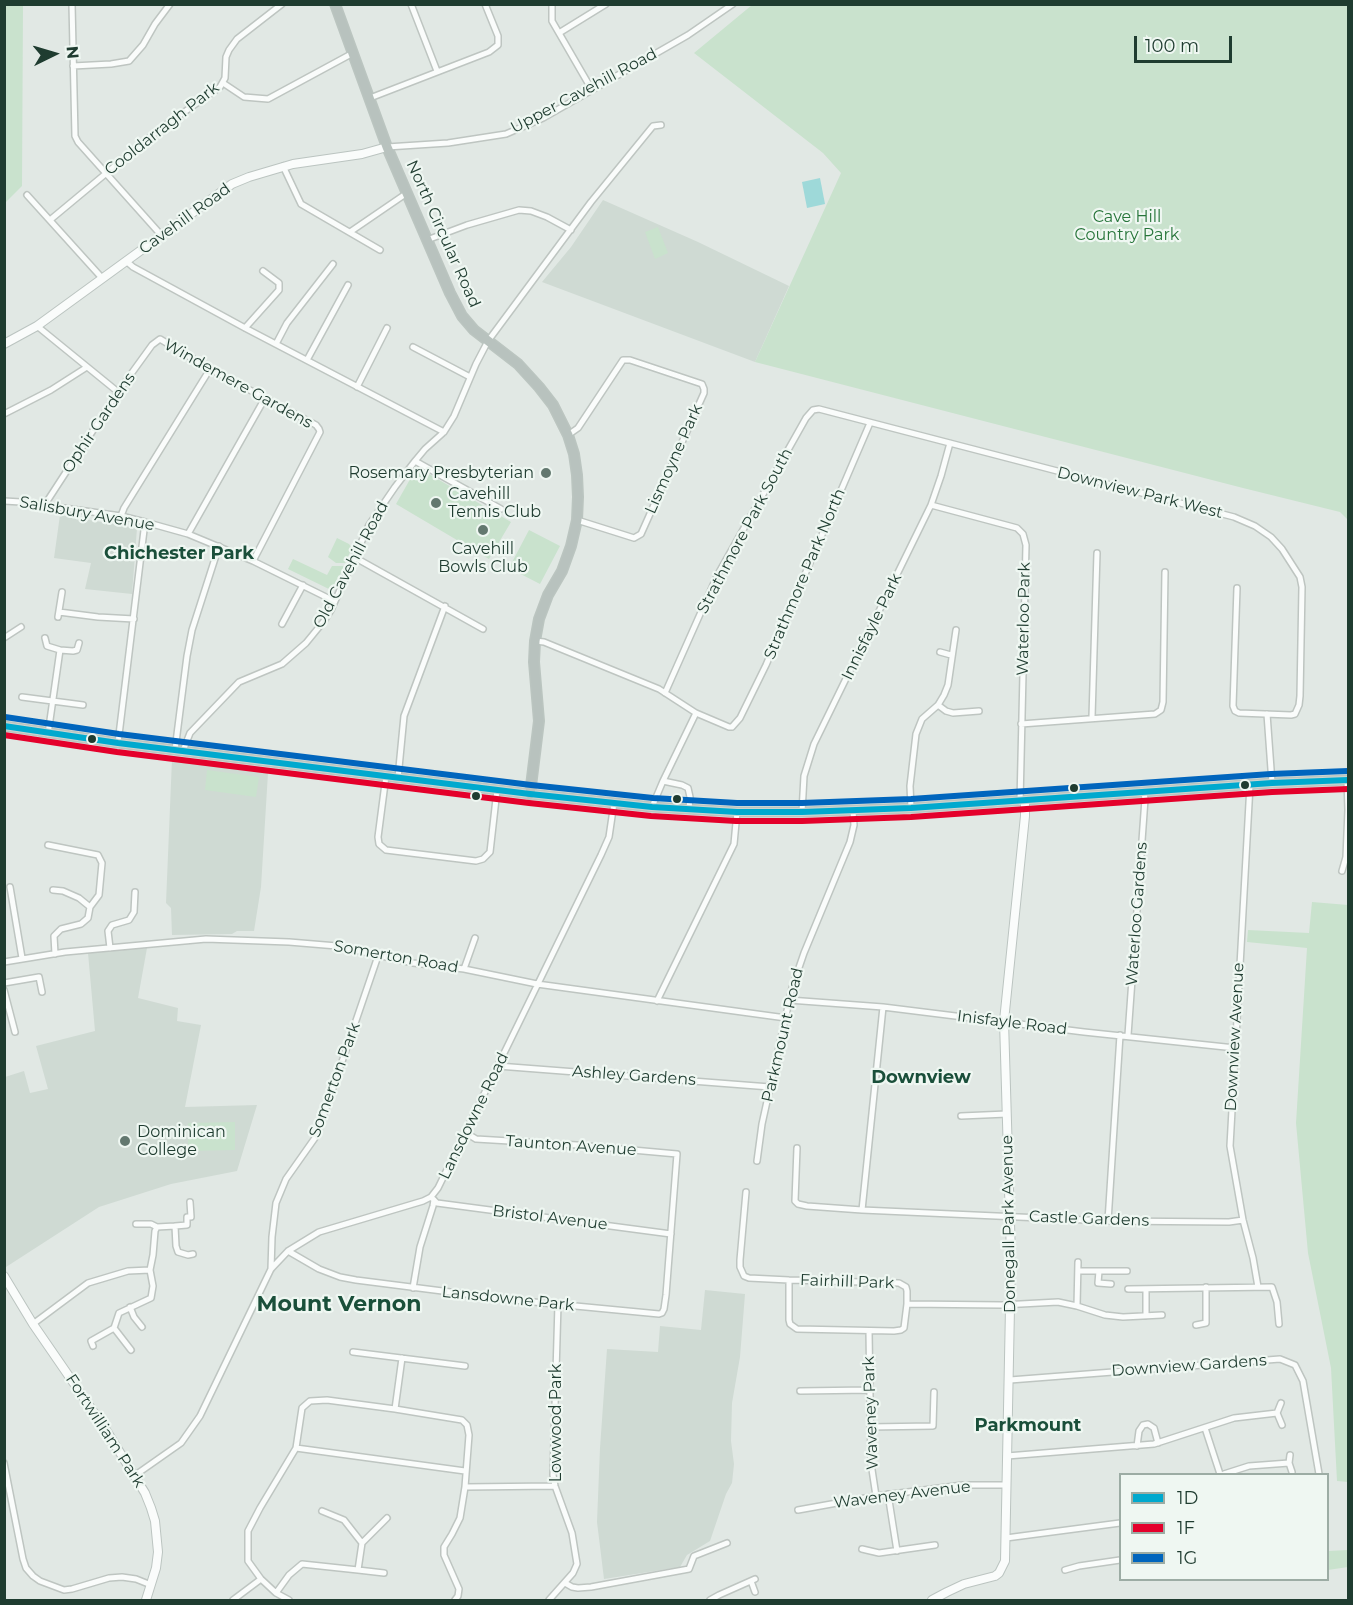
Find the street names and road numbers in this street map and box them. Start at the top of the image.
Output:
street label: Upper Cavehill Road [508,44,660,138]
street label: Cooldarragh Park [101,78,223,180]
street label: North Circular Road [402,157,484,311]
street label: Cavehill Road [136,179,234,259]
street label: Windemere Gardens [160,335,316,433]
street label: Ophir Gardens [58,369,140,477]
street label: Lismoyne Park [641,401,707,517]
street label: Strathmore Park South [693,445,797,617]
street label: Downview Park West [1055,463,1225,523]
street label: Strathmore Park North [760,486,850,662]
street label: Salisbury Avenue [18,493,156,535]
street label: Old Cavehill Road [309,498,393,632]
street label: Waterloo Park [1013,562,1035,676]
street label: Innisfayle Park [838,571,906,683]
street label: Waterloo Gardens [1122,841,1152,987]
street label: Somerton Road [332,937,460,977]
street label: Downview Avenue [1222,962,1248,1112]
street label: Parkmount Road [758,966,808,1104]
street label: Inisfayle Road [956,1007,1068,1039]
street label: Somerton Park [305,1020,365,1140]
street label: Lansdowne Road [435,1049,513,1183]
street label: Ashley Gardens [572,1062,696,1090]
street label: Taunton Avenue [505,1132,637,1160]
street label: Donegall Park Avenue [998,1135,1020,1313]
street label: Bristol Avenue [491,1201,609,1235]
street label: Castle Gardens [1029,1207,1149,1231]
street label: Fairhill Park [800,1271,894,1293]
street label: Lansdowne Park [441,1282,575,1316]
street label: Downview Gardens [1111,1351,1267,1381]
street label: Waveney Park [859,1356,883,1470]
street label: Lowwood Park [546,1364,566,1482]
street label: Fortwilliam Park [61,1371,149,1491]
street label: Waveney Avenue [832,1477,972,1513]

